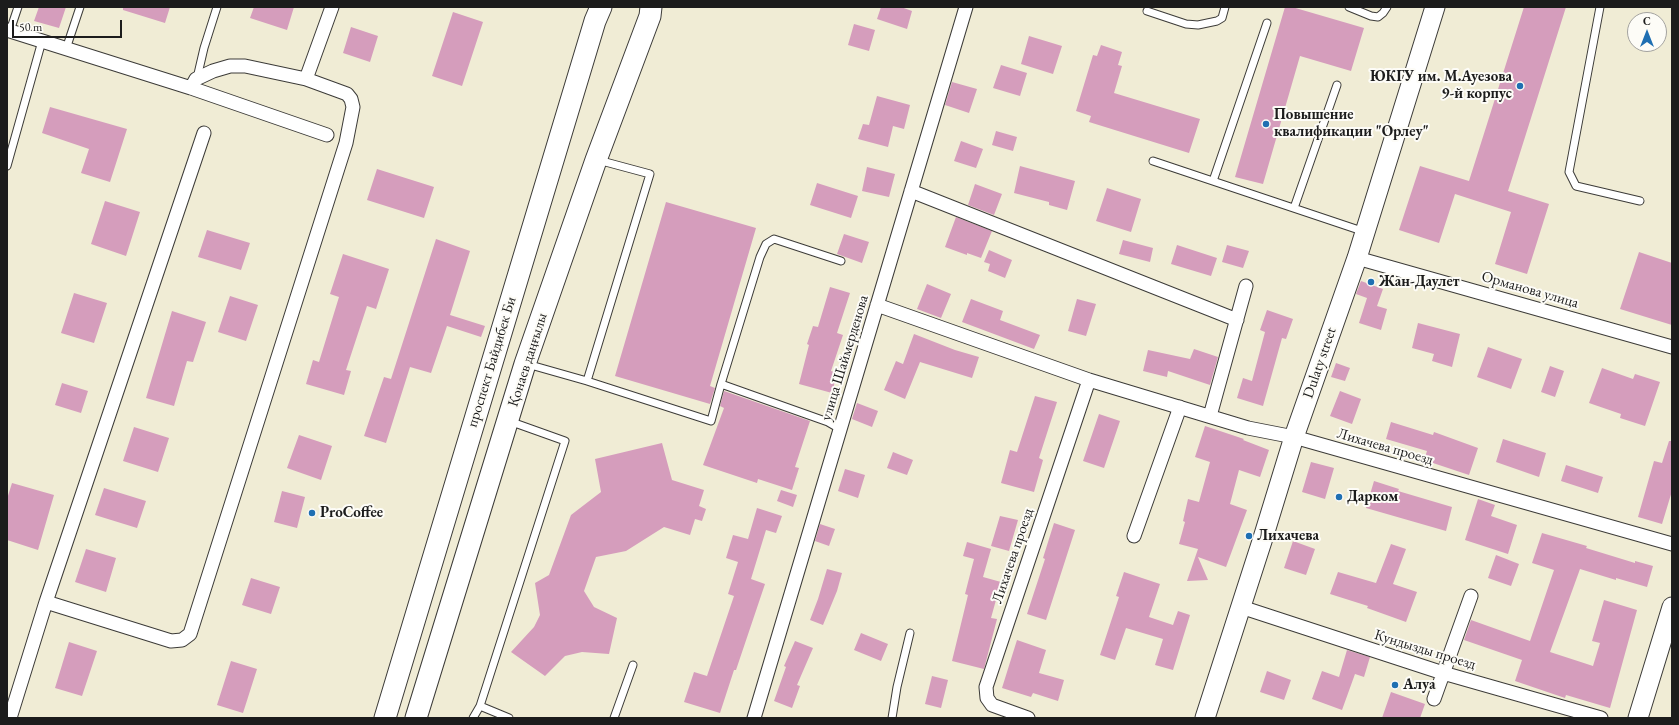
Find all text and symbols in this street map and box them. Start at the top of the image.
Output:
scale bar [14,12,124,38]
north arrow [1627,12,1667,52]
text: С [1643,14,1651,28]
text: 50 m [19,19,42,35]
place label: ЮКГУ им. М.Ауезова 9-й корпус [1370,68,1512,103]
marker: ЮКГУ им. М.Ауезова 9-й корпус [1515,81,1525,91]
place label: Повышение квалификации "Орлеу" [1274,106,1429,141]
marker: Повышение квалификации "Орлеу" [1261,119,1271,129]
street label: Орманова улица [1479,268,1581,312]
place label: Жан-Даулет [1379,273,1459,291]
marker: Жан-Даулет [1366,277,1376,287]
street label: улица Шаймерденова [817,293,873,423]
street label: проспект Байдибек Би [464,295,520,429]
street label: Қонаев даңғылы [504,311,552,409]
street label: Dulaty street [1299,325,1341,401]
street label: Лихачева проезд [1335,425,1435,469]
place label: Дарком [1347,488,1398,506]
marker: Дарком [1334,492,1344,502]
place label: ProCoffee [320,504,383,522]
street label: Лихачева проезд [988,506,1038,606]
marker: ProCoffee [307,508,317,518]
place label: Лихачева [1257,527,1319,545]
marker: Лихачева [1244,531,1254,541]
street label: Кундызды проезд [1372,626,1478,674]
place label: Алуа [1403,676,1436,694]
marker: Алуа [1390,680,1400,690]

